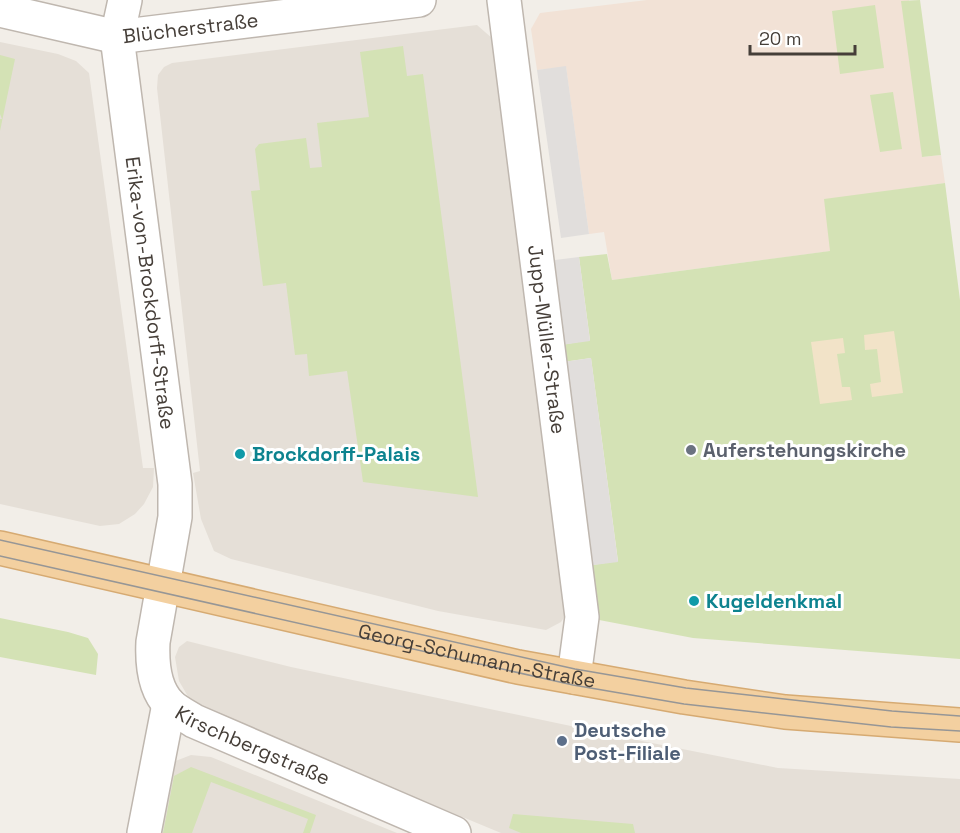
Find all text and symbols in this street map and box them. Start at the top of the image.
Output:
street label: Blücherstraße [121,7,260,49]
scale bar [750,18,855,56]
text: 20 m [759,27,802,50]
street label: Erika-von-Brockdorff-Straße [120,155,181,431]
street label: Jupp-Müller-Straße [522,243,572,435]
place label: Auferstehungskirche [703,437,906,463]
place label: Brockdorff-Palais [252,441,420,467]
marker: Auferstehungskirche [684,443,698,457]
marker: Brockdorff-Palais [233,447,247,461]
place label: Kugeldenkmal [706,588,842,614]
marker: Kugeldenkmal [687,594,701,608]
street label: Georg-Schumann-Straße [356,618,598,694]
street label: Kirschbergstraße [170,700,334,791]
place label: Deutsche Post-Filiale [574,717,681,766]
marker: Deutsche Post-Filiale [555,734,569,748]

